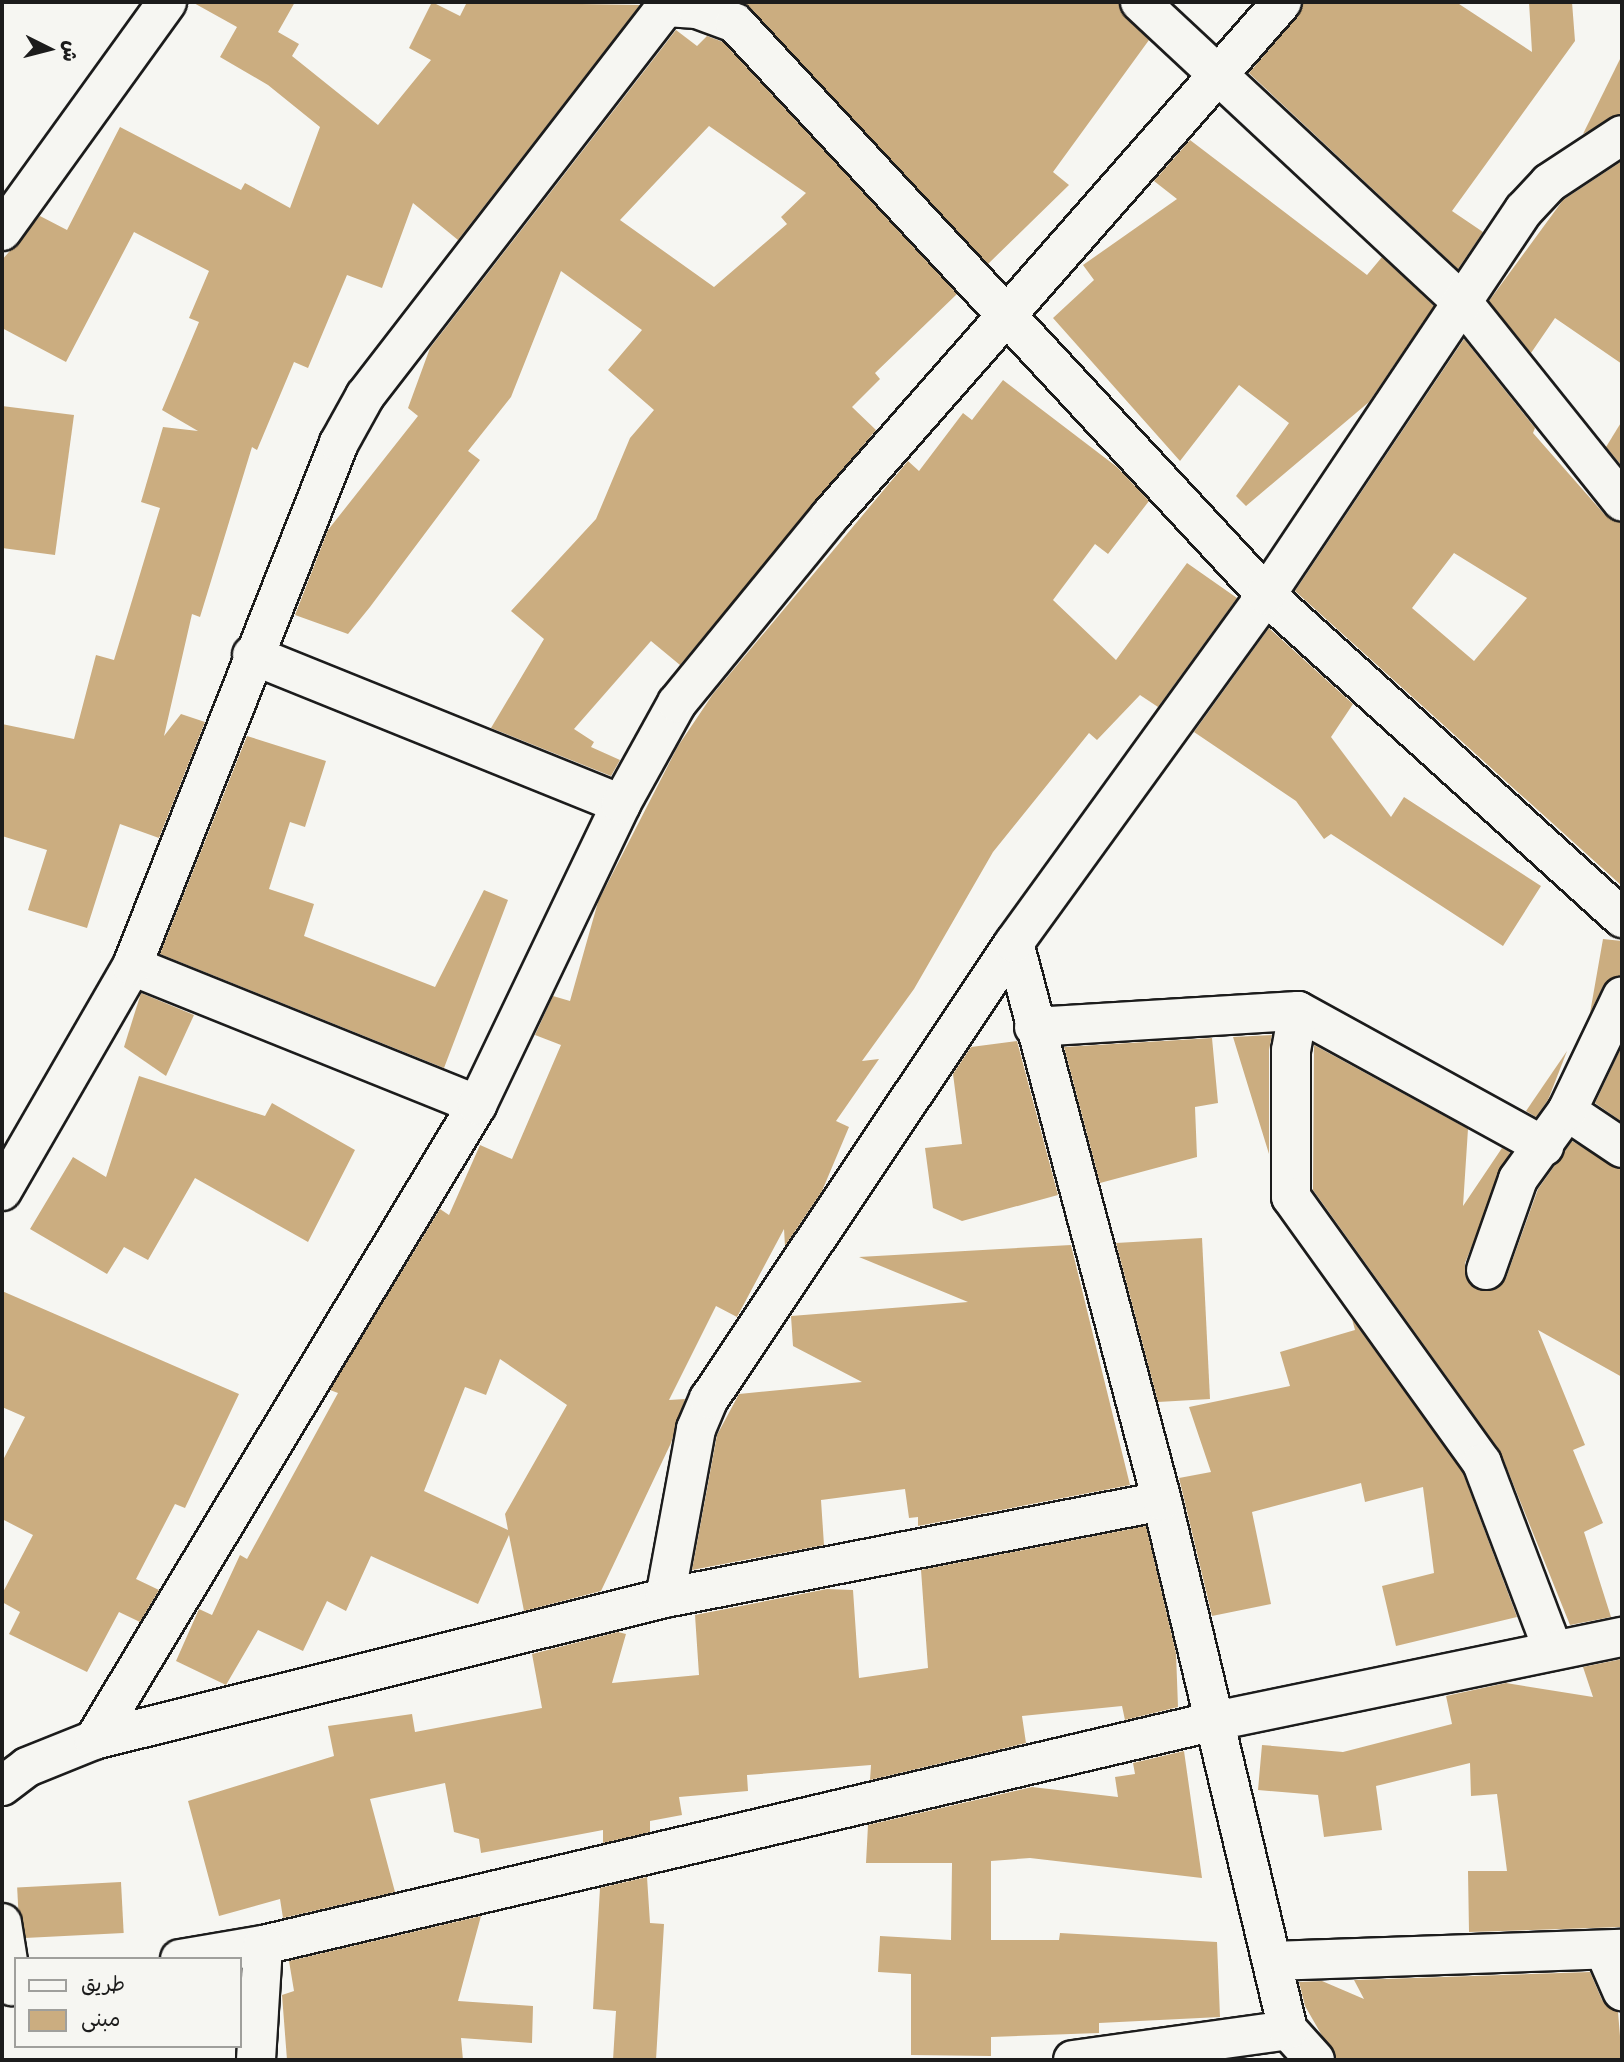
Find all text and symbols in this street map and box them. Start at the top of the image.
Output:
north arrow [14,14,84,84]
text: ش [57,40,83,63]
legend [14,1957,242,2048]
text: طريق [81,1971,125,1998]
text: مبنى [81,2006,120,2033]

